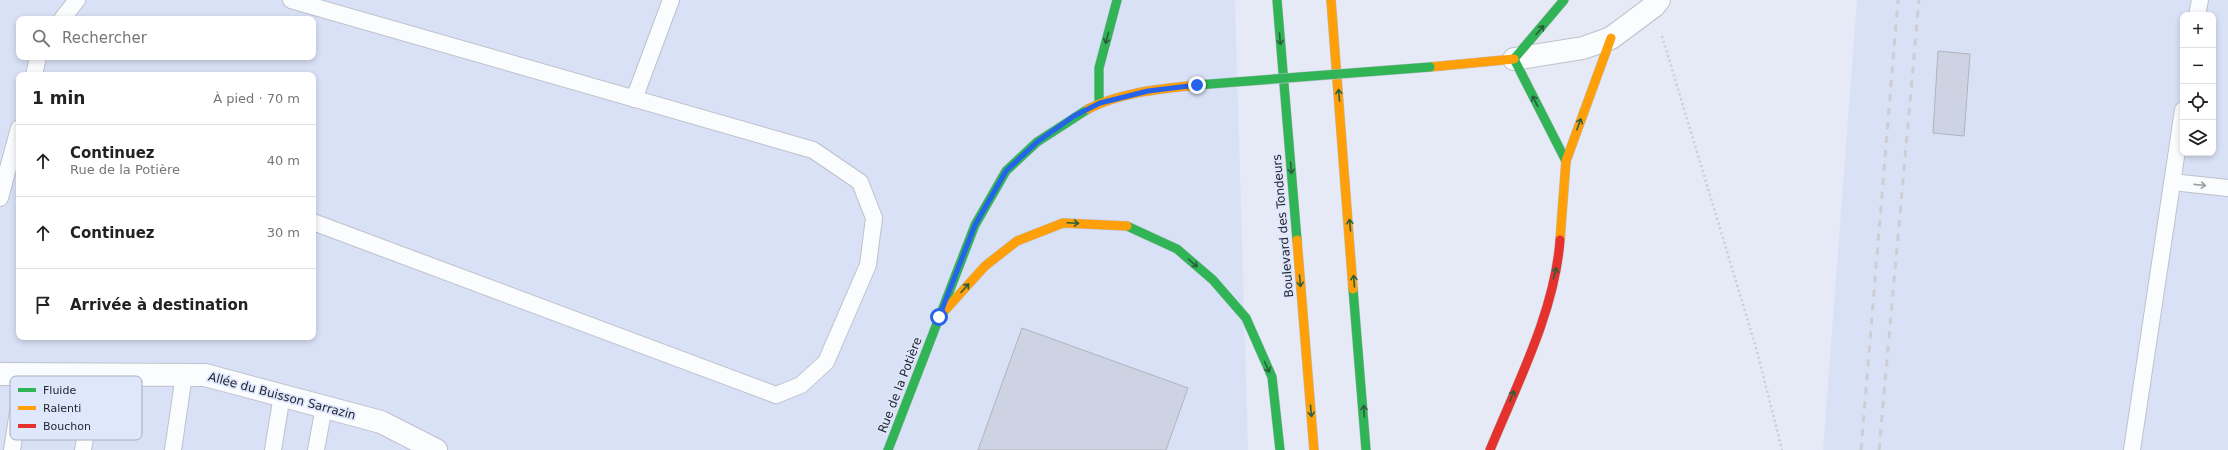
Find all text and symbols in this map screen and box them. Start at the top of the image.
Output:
map controls [2180,12,2216,156]
button: + [2180,12,2216,48]
search box [16,16,316,60]
one-way arrow [1535,25,1544,35]
icon: search [30,27,52,49]
text: Rechercher [62,29,147,47]
one-way arrow [1103,31,1110,44]
one-way arrow [1276,32,1284,45]
button: − [2180,48,2216,84]
route end [1188,76,1206,94]
button: locate [2180,84,2216,120]
text: 1 min [32,88,85,108]
one-way arrow [1336,89,1343,102]
text: À pied · 70 m [213,91,300,106]
one-way arrow [1531,95,1539,107]
one-way arrow [1576,118,1584,130]
button: layers [2180,120,2216,156]
text: Continuez [70,144,155,162]
icon: ahead [32,150,54,172]
text: 40 m [267,153,300,168]
street label: Boulevard des Tondeurs [1270,154,1296,298]
one-way arrow [1287,161,1294,174]
text: Rue de la Potière [70,162,180,177]
one-way arrow [2193,181,2206,188]
one-way arrow [1346,219,1353,232]
one-way arrow [1066,220,1079,227]
icon: ahead [32,222,54,244]
text: Continuez [70,224,155,242]
text: 30 m [267,225,300,240]
one-way arrow [1188,258,1198,268]
one-way arrow [1551,267,1559,280]
one-way arrow [1297,274,1304,287]
one-way arrow [1351,275,1358,288]
one-way arrow [961,283,970,293]
icon: arrive [32,294,54,316]
text: Arrivée à destination [70,296,248,314]
route start [930,308,948,326]
street label: Rue de la Potière [875,335,925,435]
one-way arrow [1264,361,1272,373]
street label: Allée du Buisson Sarrazin [207,370,357,422]
legend [10,376,142,440]
text: Fluide [43,384,76,397]
one-way arrow [1508,390,1516,402]
text: Ralenti [43,402,81,415]
one-way arrow [1307,404,1314,417]
one-way arrow [1361,405,1368,418]
text: Bouchon [43,420,91,433]

